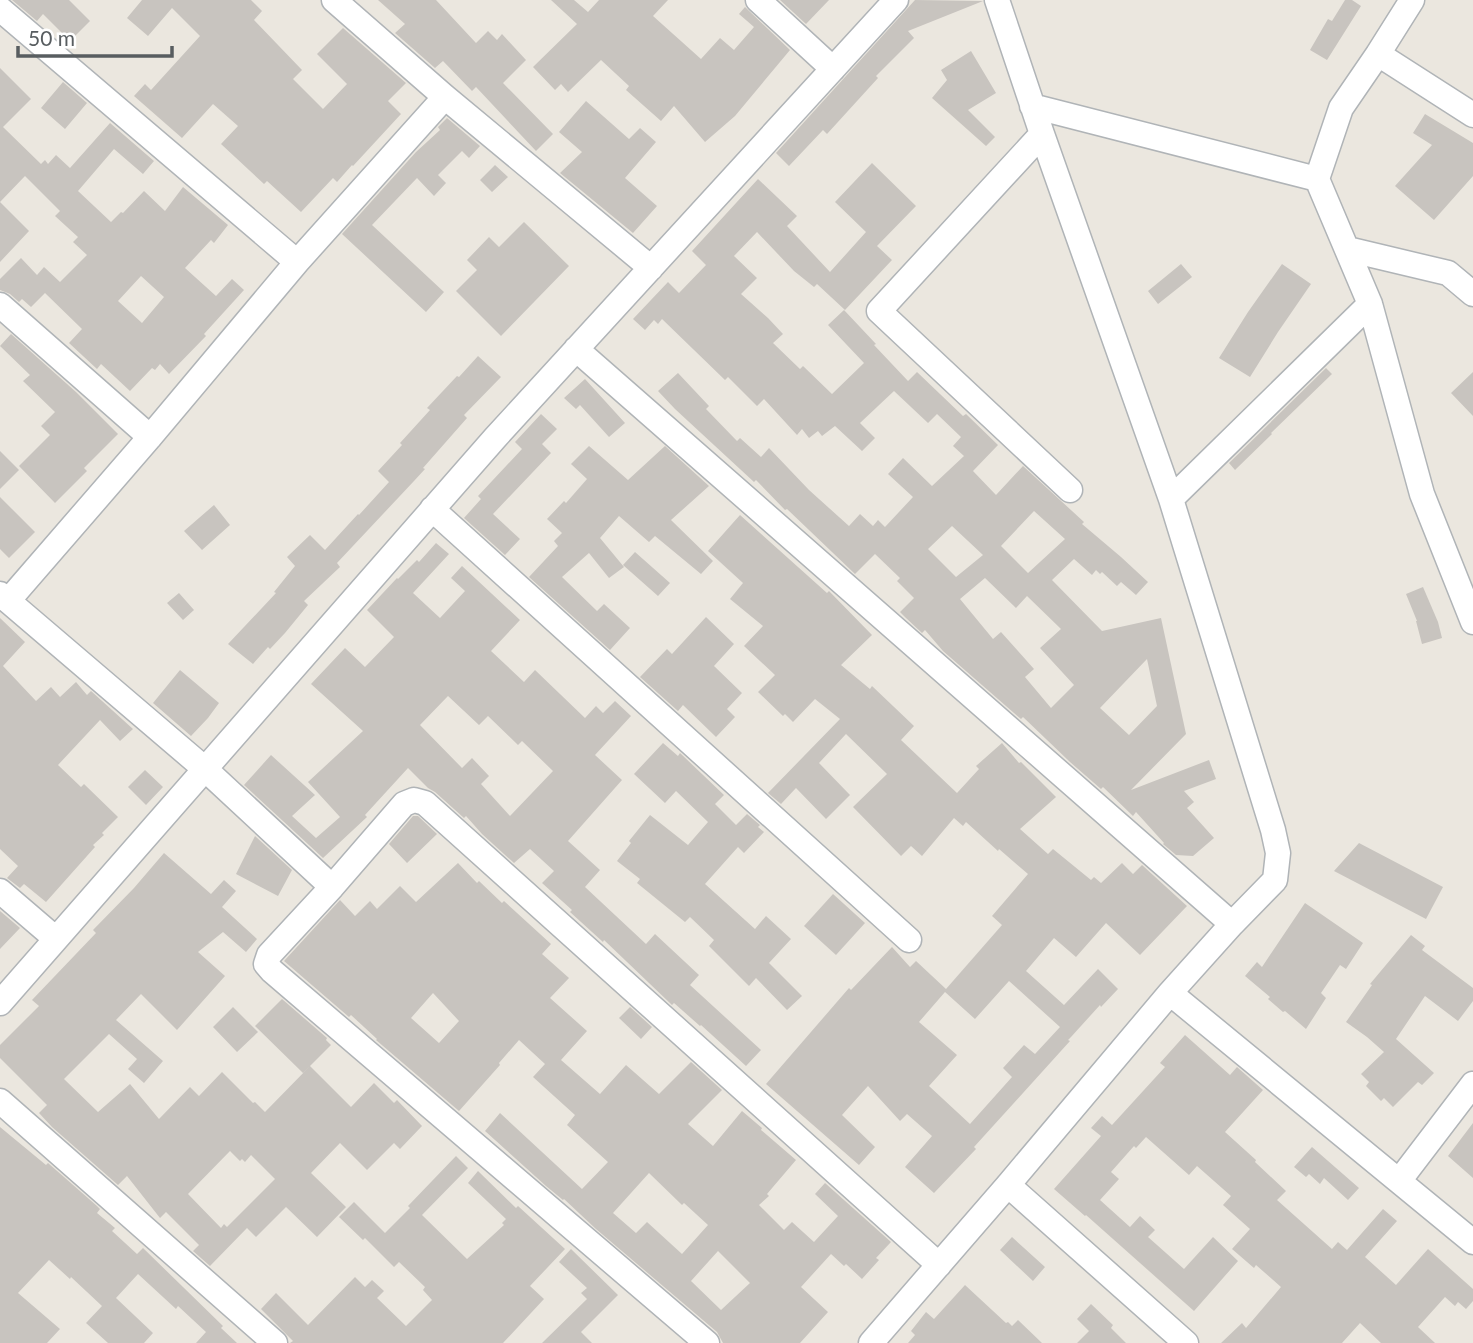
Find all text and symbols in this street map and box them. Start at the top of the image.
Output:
scale bar [18,14,172,58]
text: 50 m [28,25,75,50]

